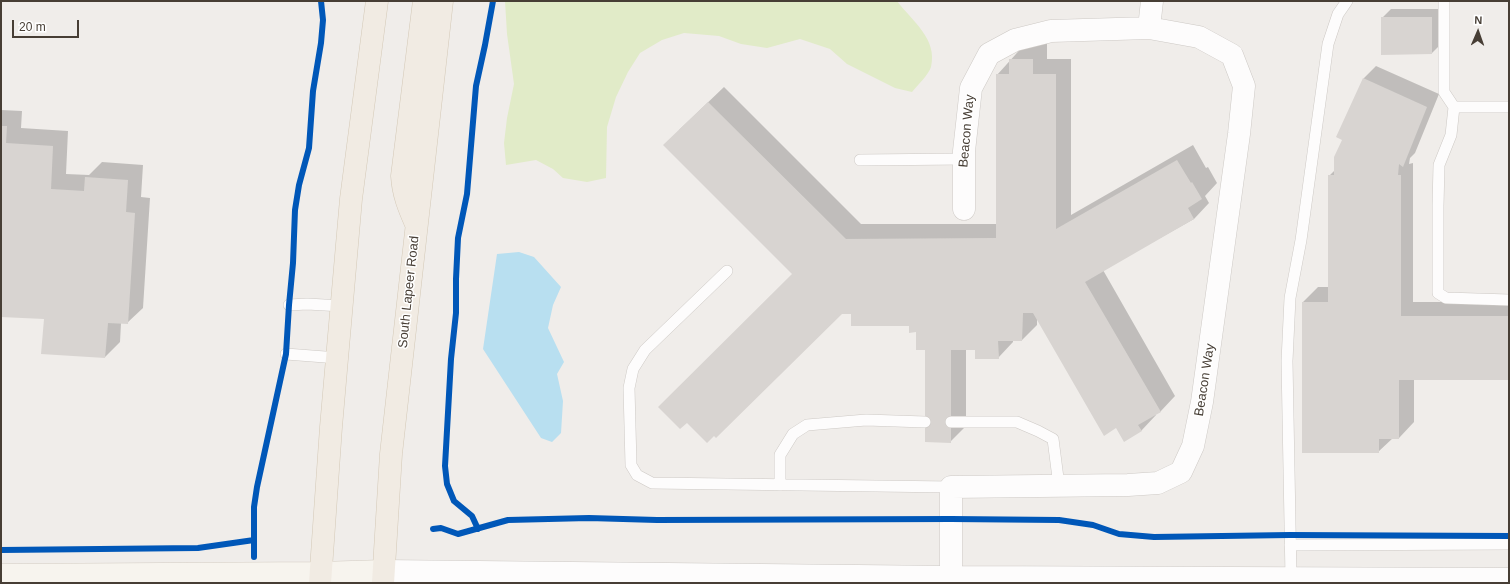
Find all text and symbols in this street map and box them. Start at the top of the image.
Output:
scale bar [14,12,81,38]
north arrow [1458,12,1498,52]
text: N [1474,14,1483,26]
text: 20 m [19,20,46,34]
street label: Beacon Way [956,94,978,168]
street label: South Lapeer Road [395,235,423,349]
street label: Beacon Way [1192,343,1218,417]

